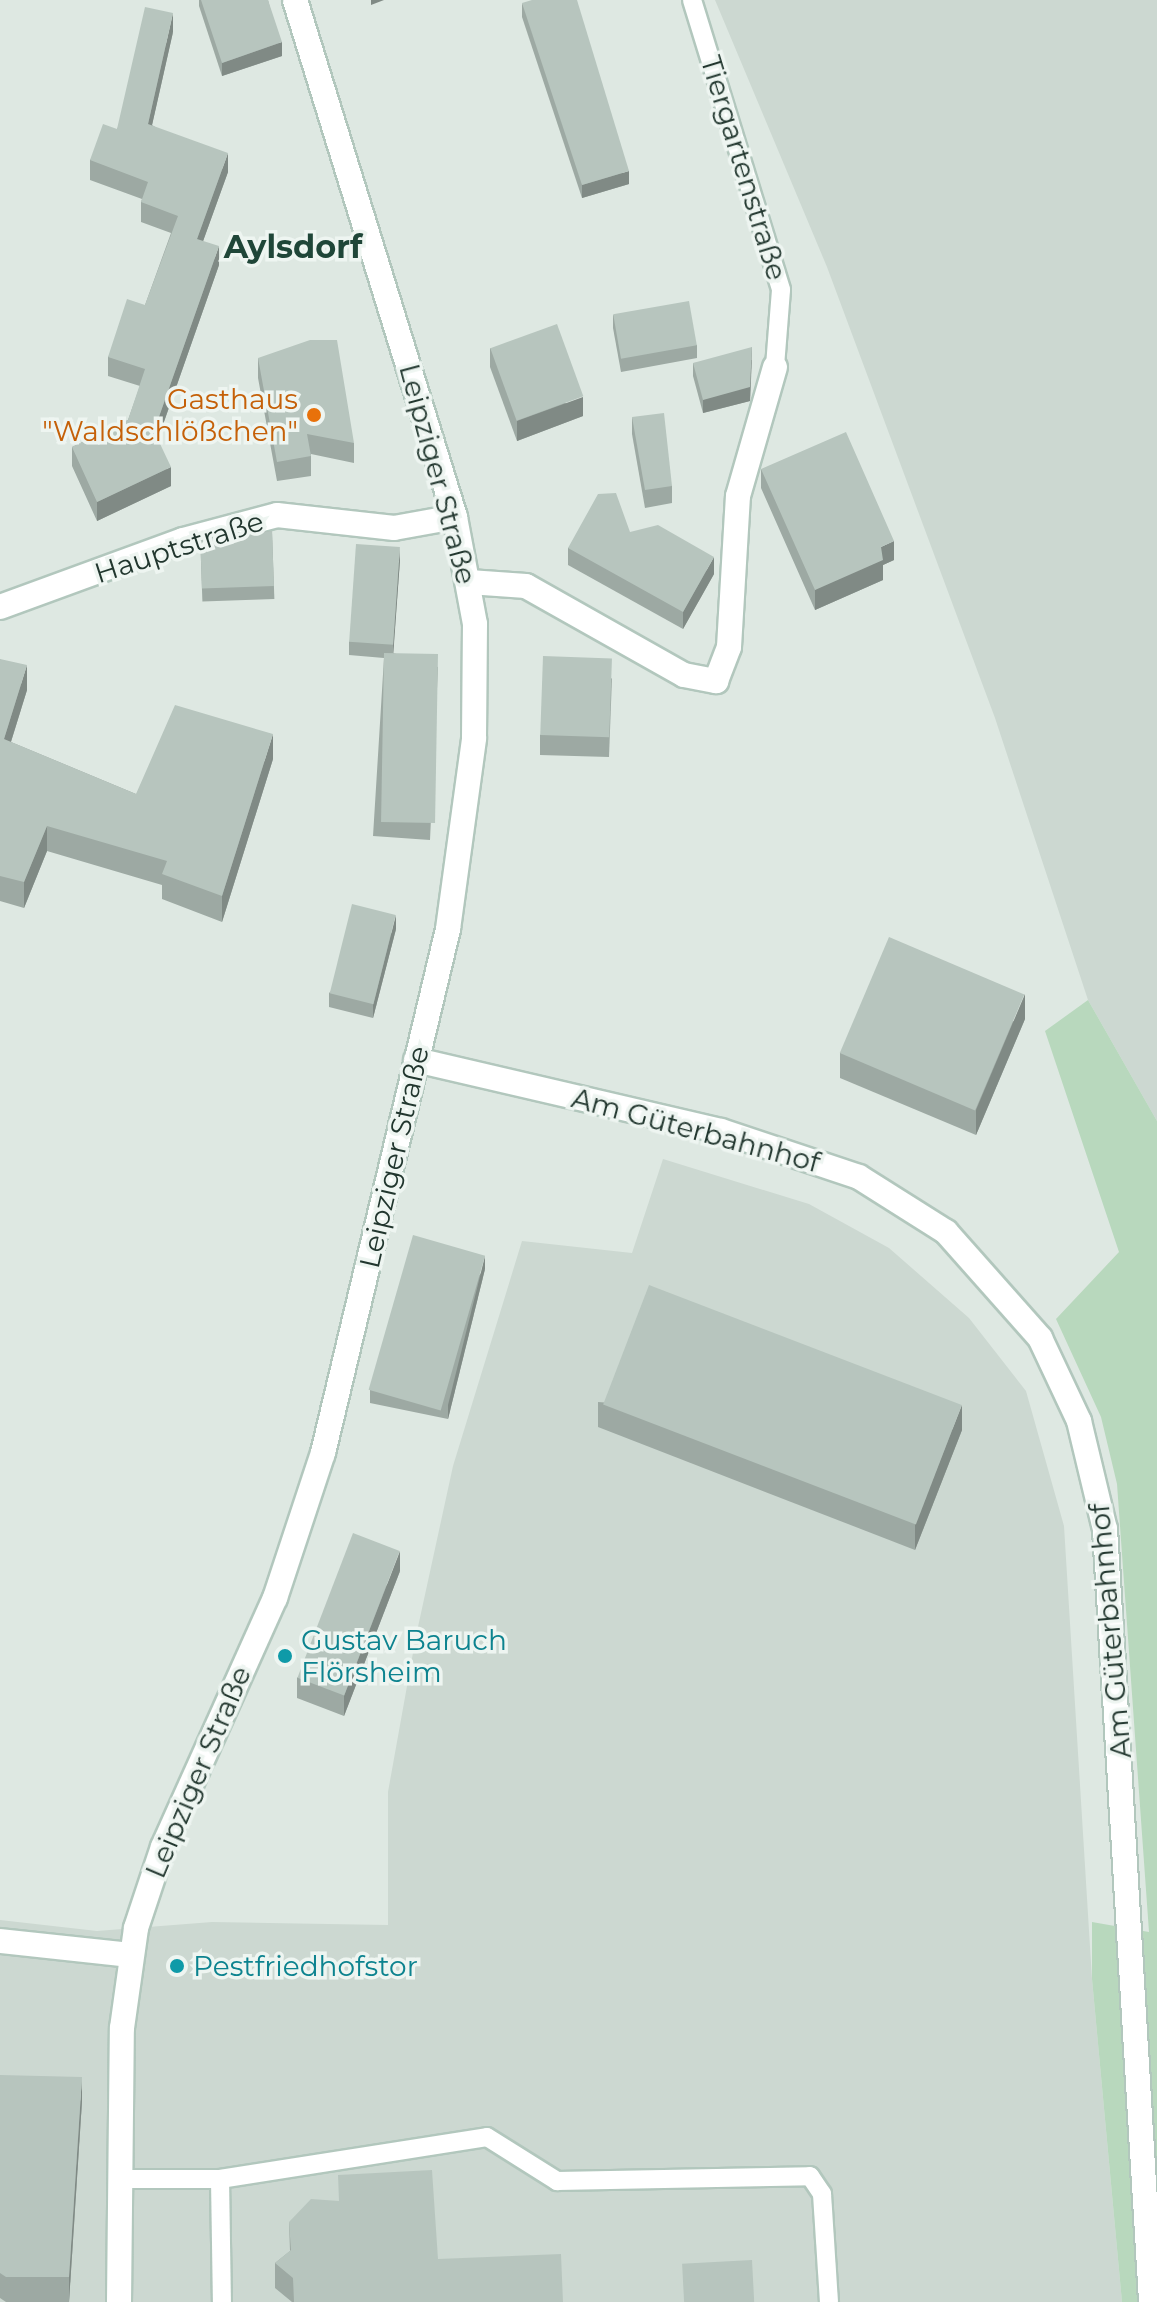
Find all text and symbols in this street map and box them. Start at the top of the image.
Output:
street label: Tiergartenstraße [694,52,794,284]
district label: Aylsdorf [224,228,362,266]
street label: Leipziger Straße [392,360,484,588]
place label: Gasthaus "Waldschlößchen" [42,382,298,448]
marker: Gasthaus "Waldschlößchen" [305,406,323,424]
street label: Hauptstraße [90,504,268,590]
street label: Leipziger Straße [352,1043,436,1271]
street label: Am Güterbahnhof [568,1081,824,1179]
street label: Am Güterbahnhof [1082,1502,1138,1760]
place label: Gustav Baruch Flörsheim [301,1623,507,1689]
marker: Gustav Baruch Flörsheim [276,1647,294,1665]
street label: Leipziger Straße [138,1661,258,1883]
place label: Pestfriedhofstor [193,1949,418,1983]
marker: Pestfriedhofstor [168,1957,186,1975]

